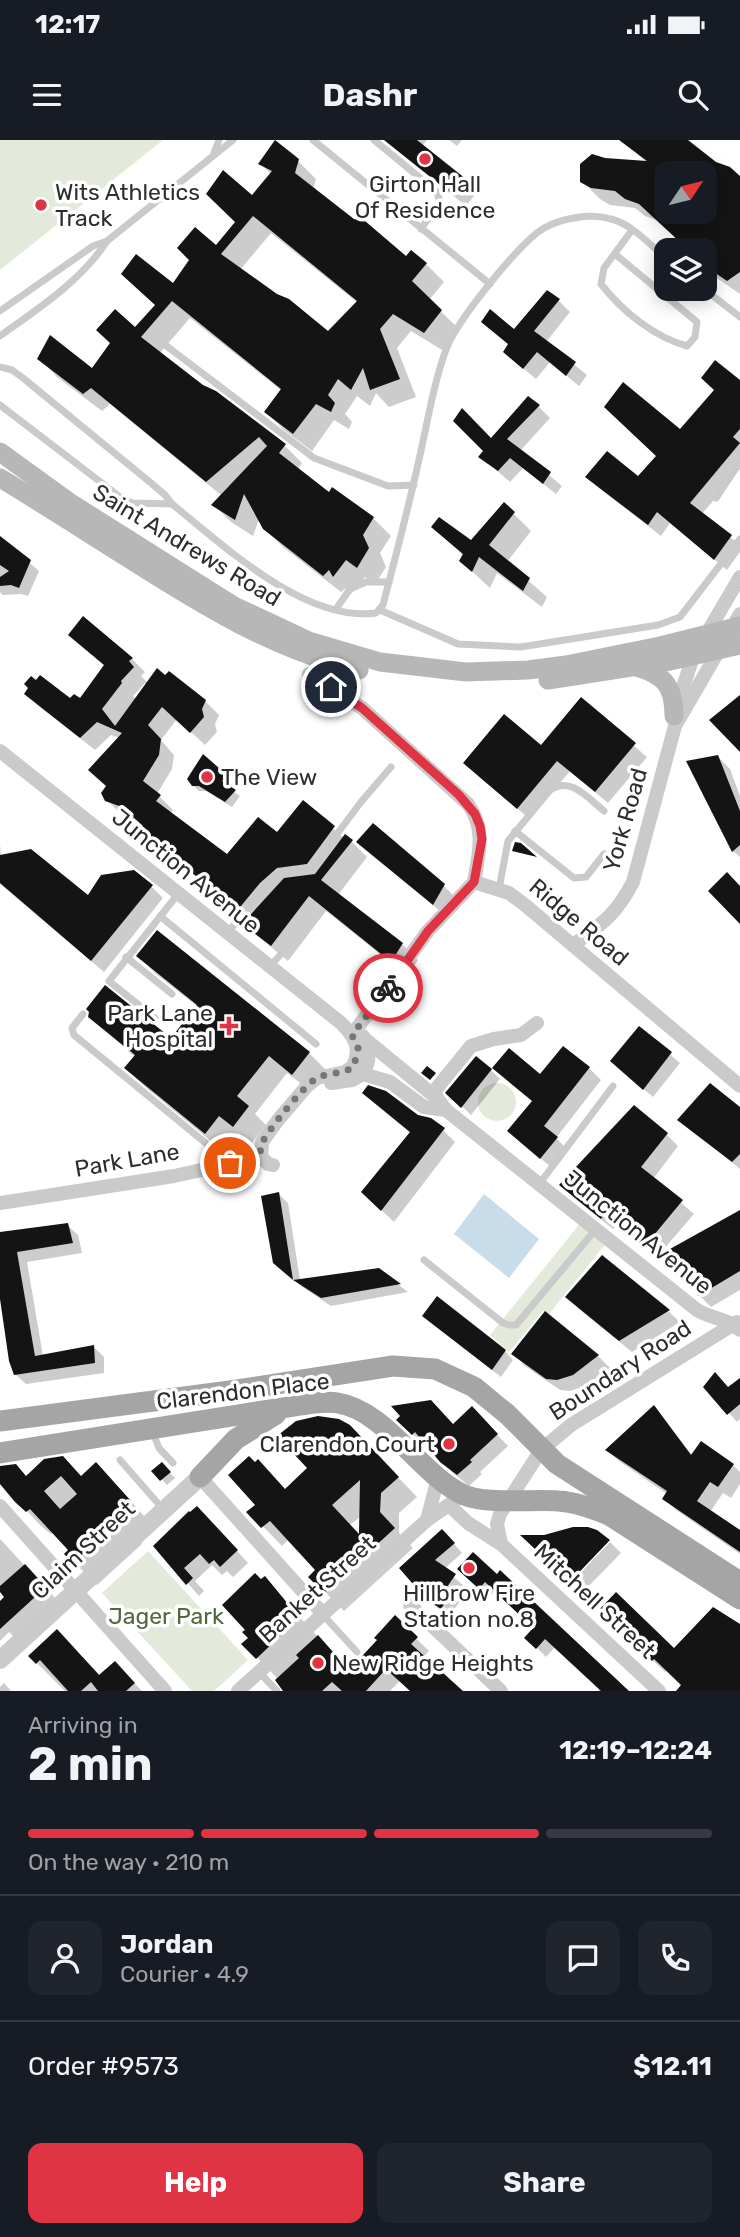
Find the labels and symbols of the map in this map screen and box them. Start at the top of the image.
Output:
marker: Girton Hall Of Residence [417,151,433,167]
north arrow [654,161,718,224]
place label: Girton Hall Of Residence [355,170,495,224]
place label: Wits Athletics Track [55,178,200,232]
marker: Wits Athletics Track [33,197,49,213]
street label: Saint Andrews Road [88,478,286,612]
pin [301,657,361,717]
place label: The View [221,763,317,791]
street label: York Road [597,765,653,875]
marker: The View [199,769,215,785]
street label: Junction Avenue [106,803,266,939]
street label: Ridge Road [524,872,634,972]
courier [353,953,423,1023]
place label: Park Lane Hospital [107,999,213,1053]
marker: Park Lane Hospital [219,1016,239,1036]
pin [200,1133,260,1193]
street label: Park Lane [73,1137,181,1183]
street label: Junction Avenue [558,1164,718,1300]
street label: Boundary Road [544,1314,696,1426]
street label: Clarendon Place [155,1366,331,1416]
place label: Clarendon Court [260,1430,435,1458]
marker: Clarendon Court [441,1436,457,1452]
street label: Claim Street [25,1495,141,1605]
street label: Banket Street [253,1529,381,1649]
street label: Mitchell Street [529,1538,661,1664]
marker: Hillbrow Fire Station no.8 [461,1560,477,1576]
place label: Hillbrow Fire Station no.8 [403,1579,535,1633]
park label: Jager Park [108,1602,224,1630]
place label: New Ridge Heights [332,1649,534,1677]
marker: New Ridge Heights [310,1655,326,1671]

